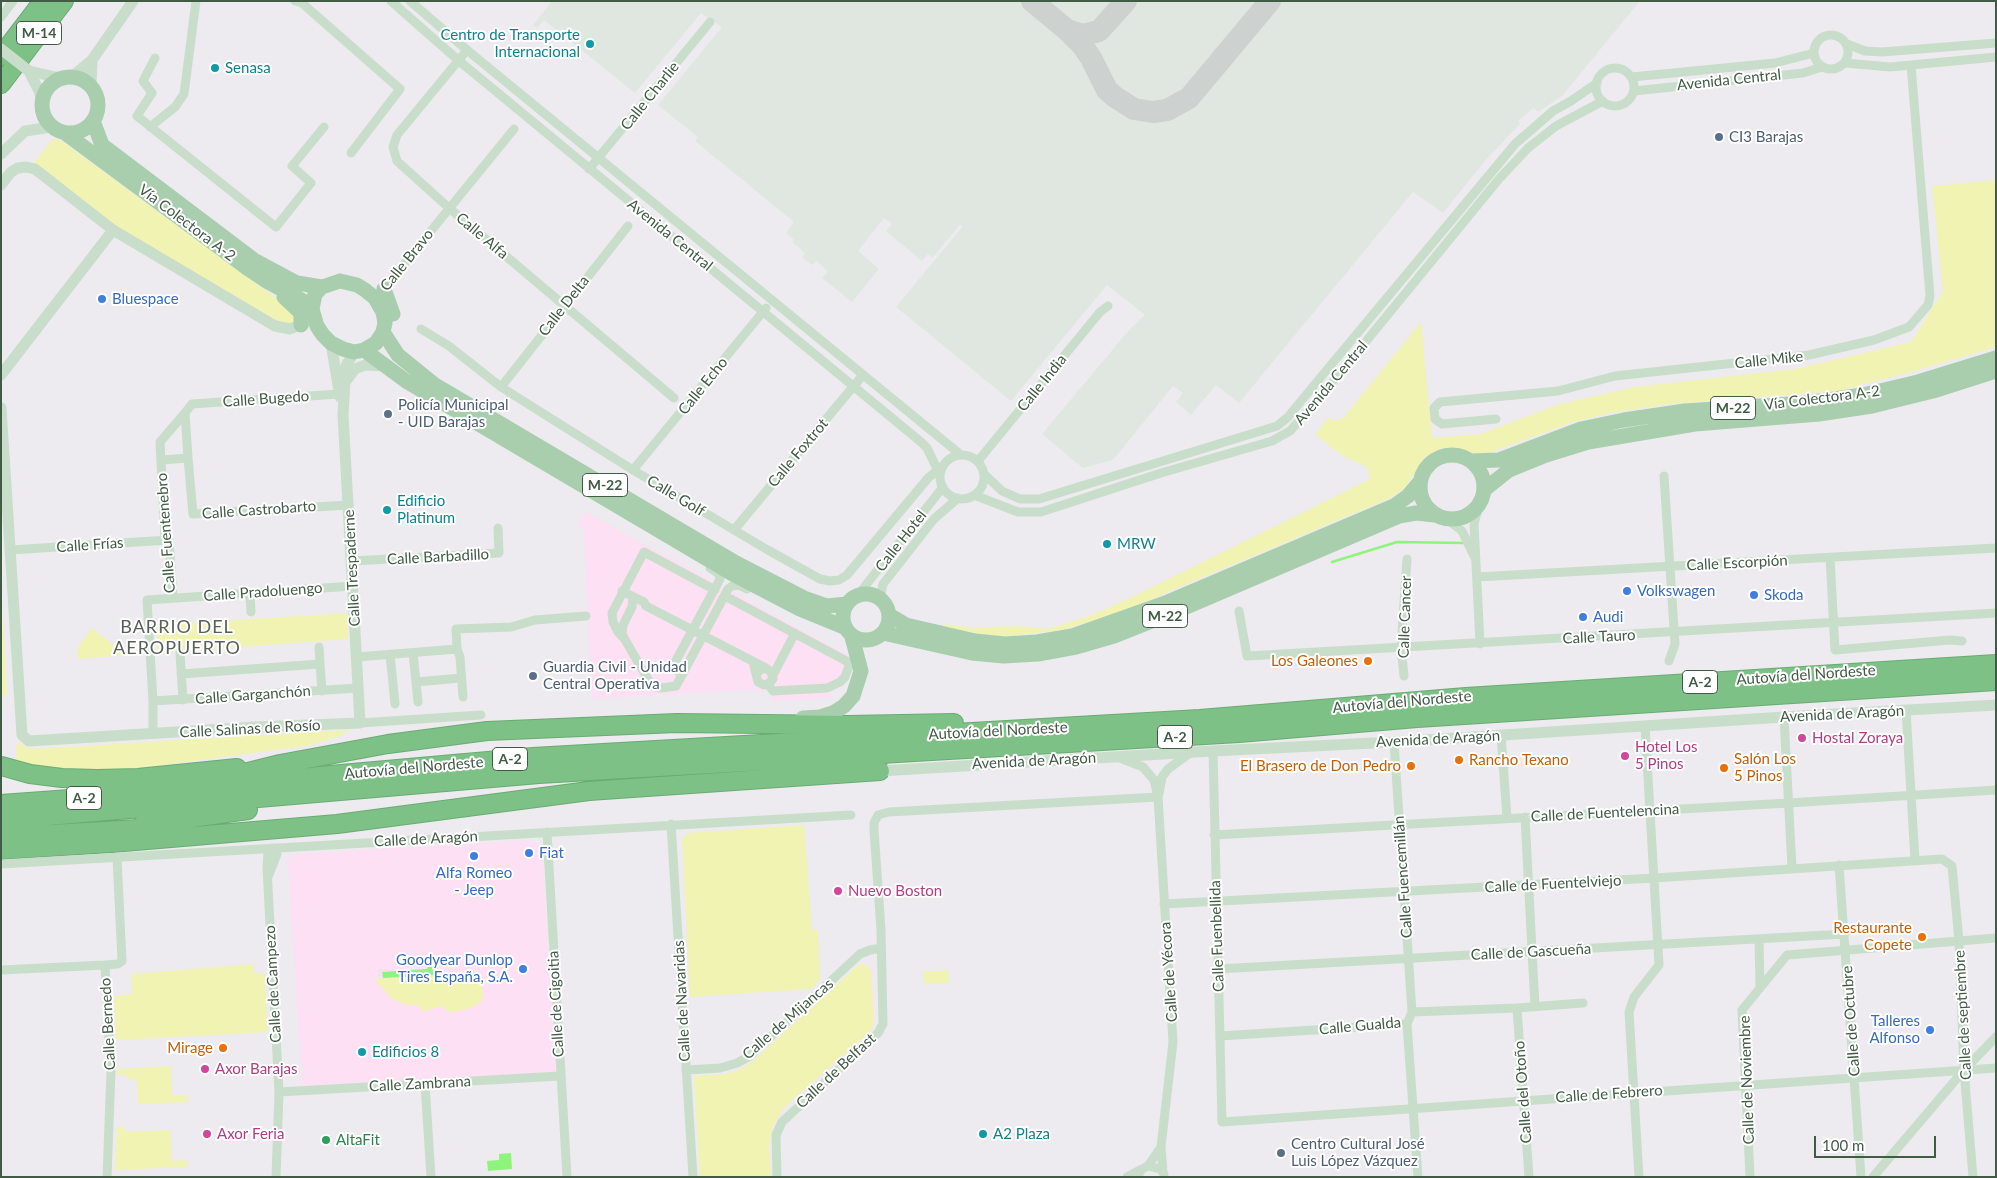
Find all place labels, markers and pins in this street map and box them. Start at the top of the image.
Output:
place label: Centro de Transporte Internacional [440,26,580,61]
marker: Centro de Transporte Internacional [584,38,596,50]
place label: Senasa [225,59,271,77]
marker: Senasa [209,62,221,74]
place label: CI3 Barajas [1729,128,1803,146]
marker: CI3 Barajas [1713,131,1725,143]
place label: Bluespace [112,290,179,308]
marker: Bluespace [96,293,108,305]
place label: Policía Municipal - UID Barajas [398,396,509,431]
marker: Policía Municipal - UID Barajas [382,408,394,420]
place label: Edificio Platinum [397,492,455,527]
marker: Edificio Platinum [381,504,393,516]
place label: MRW [1117,535,1156,553]
marker: MRW [1101,538,1113,550]
place label: Volkswagen [1637,582,1715,600]
marker: Volkswagen [1621,585,1633,597]
place label: Skoda [1764,586,1804,604]
marker: Skoda [1748,589,1760,601]
place label: Audi [1593,608,1623,626]
marker: Audi [1577,611,1589,623]
place label: Los Galeones [1271,652,1358,670]
marker: Los Galeones [1362,655,1374,667]
place label: Guardia Civil - Unidad Central Operativa [543,658,687,693]
marker: Guardia Civil - Unidad Central Operativa [527,670,539,682]
place label: Hostal Zoraya [1812,729,1903,747]
marker: Hostal Zoraya [1796,732,1808,744]
place label: Hotel Los 5 Pinos [1635,738,1697,773]
marker: Hotel Los 5 Pinos [1619,750,1631,762]
place label: Salón Los 5 Pinos [1734,750,1796,785]
place label: Rancho Texano [1469,751,1569,769]
marker: Rancho Texano [1453,754,1465,766]
place label: El Brasero de Don Pedro [1240,757,1401,775]
marker: El Brasero de Don Pedro [1405,760,1417,772]
marker: Salón Los 5 Pinos [1718,762,1730,774]
place label: Fiat [539,844,564,862]
marker: Fiat [523,847,535,859]
marker: Alfa Romeo - Jeep [468,850,480,862]
place label: Alfa Romeo - Jeep [436,864,512,899]
place label: Nuevo Boston [848,882,942,900]
marker: Nuevo Boston [832,885,844,897]
place label: Restaurante Copete [1833,919,1912,954]
marker: Restaurante Copete [1916,931,1928,943]
place label: Goodyear Dunlop Tires España, S.A. [396,951,513,986]
marker: Goodyear Dunlop Tires España, S.A. [517,963,529,975]
place label: Talleres Alfonso [1869,1012,1920,1047]
marker: Talleres Alfonso [1924,1024,1936,1036]
place label: Mirage [167,1039,213,1057]
marker: Mirage [217,1042,229,1054]
place label: Edificios 8 [372,1043,439,1061]
marker: Edificios 8 [356,1046,368,1058]
place label: Axor Barajas [215,1060,297,1078]
marker: Axor Barajas [199,1063,211,1075]
place label: Axor Feria [217,1125,284,1143]
place label: A2 Plaza [993,1125,1050,1143]
marker: Axor Feria [201,1128,213,1140]
marker: A2 Plaza [977,1128,989,1140]
place label: AltaFit [336,1131,380,1149]
marker: AltaFit [320,1134,332,1146]
place label: Centro Cultural José Luis López Vázquez [1291,1135,1425,1170]
marker: Centro Cultural José Luis López Vázquez [1275,1147,1287,1159]

